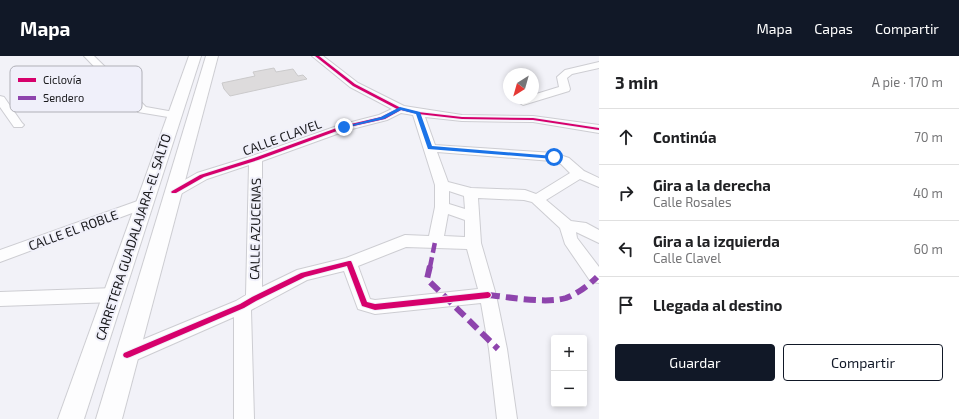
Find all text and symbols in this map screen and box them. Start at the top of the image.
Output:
text: Mapa [20,17,70,40]
text: Mapa [757,20,792,37]
text: Capas [814,20,853,37]
text: Compartir [875,20,939,37]
legend [10,66,142,112]
north arrow [503,68,539,104]
text: 3 min [615,72,658,92]
text: Ciclovía [43,73,81,86]
text: A pie · 170 m [872,74,943,90]
text: Sendero [43,91,84,104]
street label: CALLE CLAVEL [240,115,324,159]
route end [335,118,353,136]
icon: ahead [615,126,637,148]
text: Continúa [653,128,716,146]
text: 70 m [914,129,943,145]
street label: CARRETERA GUADALAJARA-EL SALTO [92,132,174,342]
route start [545,148,563,166]
text: Gira a la derecha [653,176,771,194]
street label: CALLE AZUCENAS [246,178,264,280]
icon: right [615,182,637,204]
text: 40 m [913,185,943,201]
text: Calle Rosales [653,194,732,210]
street label: CALLE EL ROBLE [26,206,120,254]
text: Gira a la izquierda [653,232,780,250]
icon: left [615,238,637,260]
text: 60 m [913,241,943,257]
text: Calle Clavel [653,250,721,266]
icon: arrive [615,294,637,316]
text: Llegada al destino [653,296,782,314]
map controls [551,335,587,407]
button: + [551,335,587,371]
button: Guardar [615,344,775,381]
button: Compartir [783,344,943,381]
button: − [551,371,587,407]

